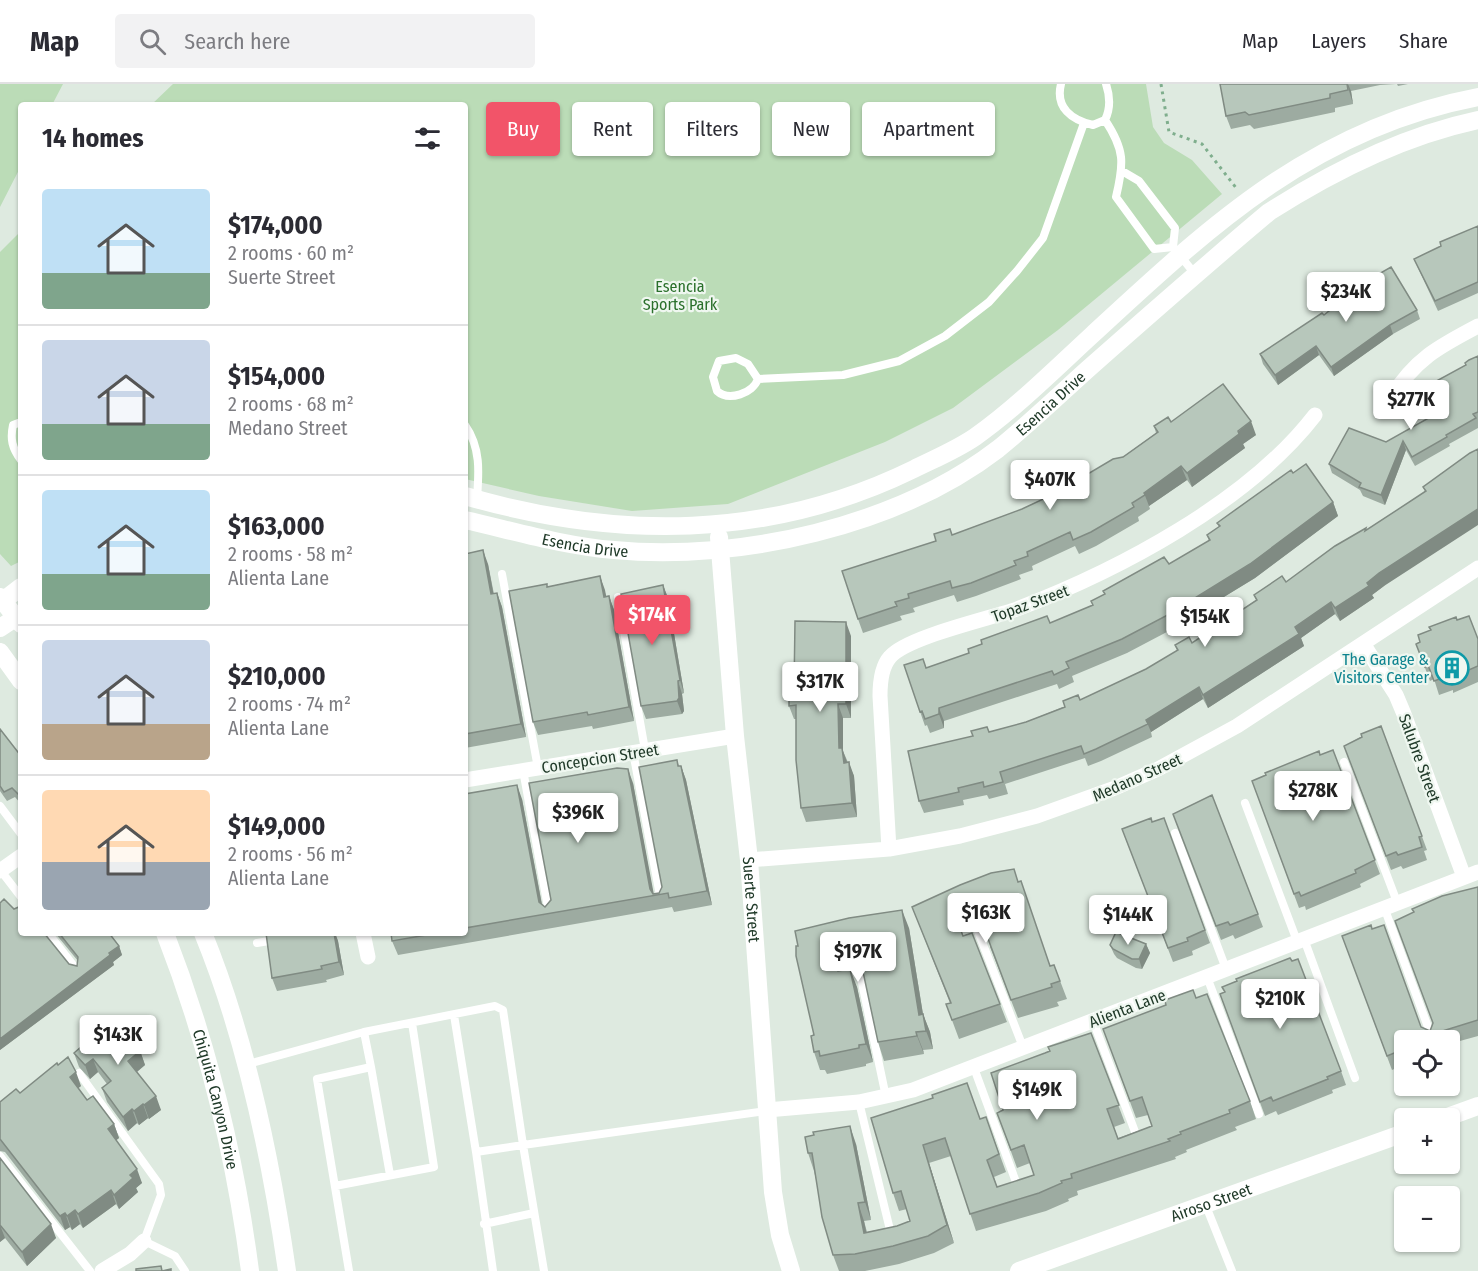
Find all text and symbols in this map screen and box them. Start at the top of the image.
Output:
search box [115,14,535,68]
text: Map [30,25,79,58]
icon: search [136,25,169,58]
text: Search here [184,28,290,55]
text: Map [1242,28,1278,54]
text: Layers [1311,28,1366,54]
text: Share [1399,28,1448,54]
chip: Buy [486,102,560,156]
chip: Rent [572,102,653,156]
chip: Filters [665,102,760,156]
chip: New [772,102,850,156]
chip: Apartment [862,102,995,156]
icon: filters [411,122,444,155]
text: 14 homes [42,123,144,154]
text: $174,000 [228,210,323,241]
icon: home [90,213,162,285]
text: 2 rooms · 60 m² [228,241,354,265]
text: Suerte Street [228,265,335,289]
pin: $234K [1304,272,1388,323]
park label: Esencia Sports Park [643,277,718,314]
text: $234K [1321,279,1371,303]
text: $154,000 [228,361,325,392]
icon: home [90,364,162,436]
street label: Esencia Drive [1012,367,1089,440]
pin: $277K [1369,380,1453,431]
text: $277K [1387,387,1435,411]
text: 2 rooms · 68 m² [228,392,354,416]
text: Medano Street [228,416,348,440]
pin: $407K [1008,460,1092,511]
text: $407K [1025,467,1075,491]
text: $163,000 [228,511,325,542]
icon: home [90,514,162,586]
street label: Esencia Drive [540,530,629,561]
text: 2 rooms · 58 m² [228,542,353,566]
text: Alienta Lane [228,566,329,590]
street label: Topaz Street [989,581,1072,626]
pin: $174K [610,595,694,646]
pin: $154K [1163,597,1247,648]
text: $174K [628,602,676,626]
text: $154K [1180,604,1230,628]
place label: The Garage & Visitors Center [1334,650,1429,687]
building icon: The Garage & Visitors Center [1434,650,1470,686]
text: $210,000 [228,661,326,692]
pin: $317K [778,662,862,713]
icon: home [90,664,162,736]
text: $317K [796,669,844,693]
text: 2 rooms · 74 m² [228,692,351,716]
street label: Salubre Street [1395,711,1445,806]
text: Alienta Lane [228,716,329,740]
street label: Concepcion Street [540,740,661,777]
street label: Medano Street [1090,749,1185,806]
pin: $278K [1271,771,1355,822]
text: $278K [1288,778,1338,802]
pin: $396K [536,793,620,844]
text: $396K [552,800,604,824]
text: $149,000 [228,811,325,842]
icon: home [90,814,162,886]
text: 2 rooms · 56 m² [228,842,353,866]
street label: Suerte Street [739,856,764,944]
text: Alienta Lane [228,866,329,890]
pin: $163K [944,893,1028,944]
pin: $144K [1086,895,1170,946]
text: $163K [961,900,1011,924]
text: $144K [1103,902,1153,926]
pin: $197K [816,932,900,983]
text: $197K [834,939,882,963]
pin: $210K [1238,979,1322,1030]
street label: Alienta Lane [1086,985,1168,1032]
text: $210K [1255,986,1305,1010]
pin: $143K [76,1015,160,1066]
text: $143K [94,1022,142,1046]
street label: Chiquita Canyon Drive [189,1027,242,1171]
map controls [1394,1030,1460,1252]
button: locate [1394,1030,1460,1096]
pin: $149K [995,1070,1079,1121]
text: $149K [1012,1077,1062,1101]
button: + [1394,1108,1460,1174]
street label: Airoso Street [1168,1179,1255,1226]
button: − [1394,1186,1460,1252]

